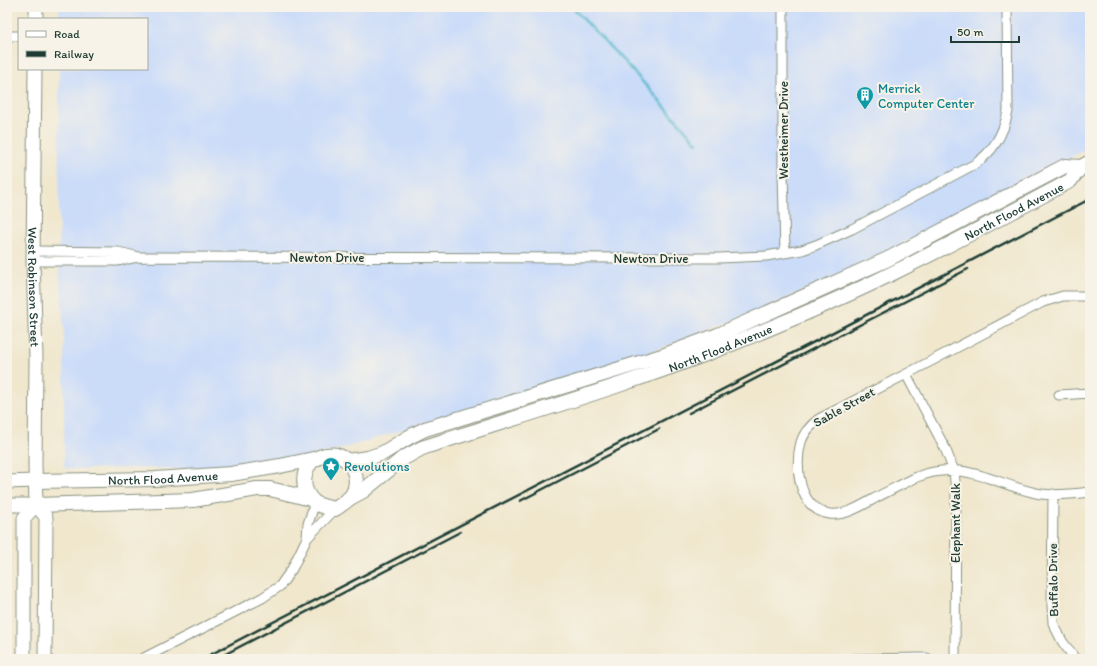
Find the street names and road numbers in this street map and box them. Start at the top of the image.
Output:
street label: Westheimer Drive [776,81,791,179]
street label: North Flood Avenue [961,178,1066,243]
street label: West Robinson Street [25,227,43,347]
street label: Newton Drive [290,250,364,265]
street label: Newton Drive [614,251,688,266]
street label: North Flood Avenue [666,321,774,375]
street label: Sable Street [810,384,878,430]
street label: North Flood Avenue [108,467,219,487]
street label: Elephant Walk [948,483,963,563]
street label: Buffalo Drive [1045,543,1061,617]

